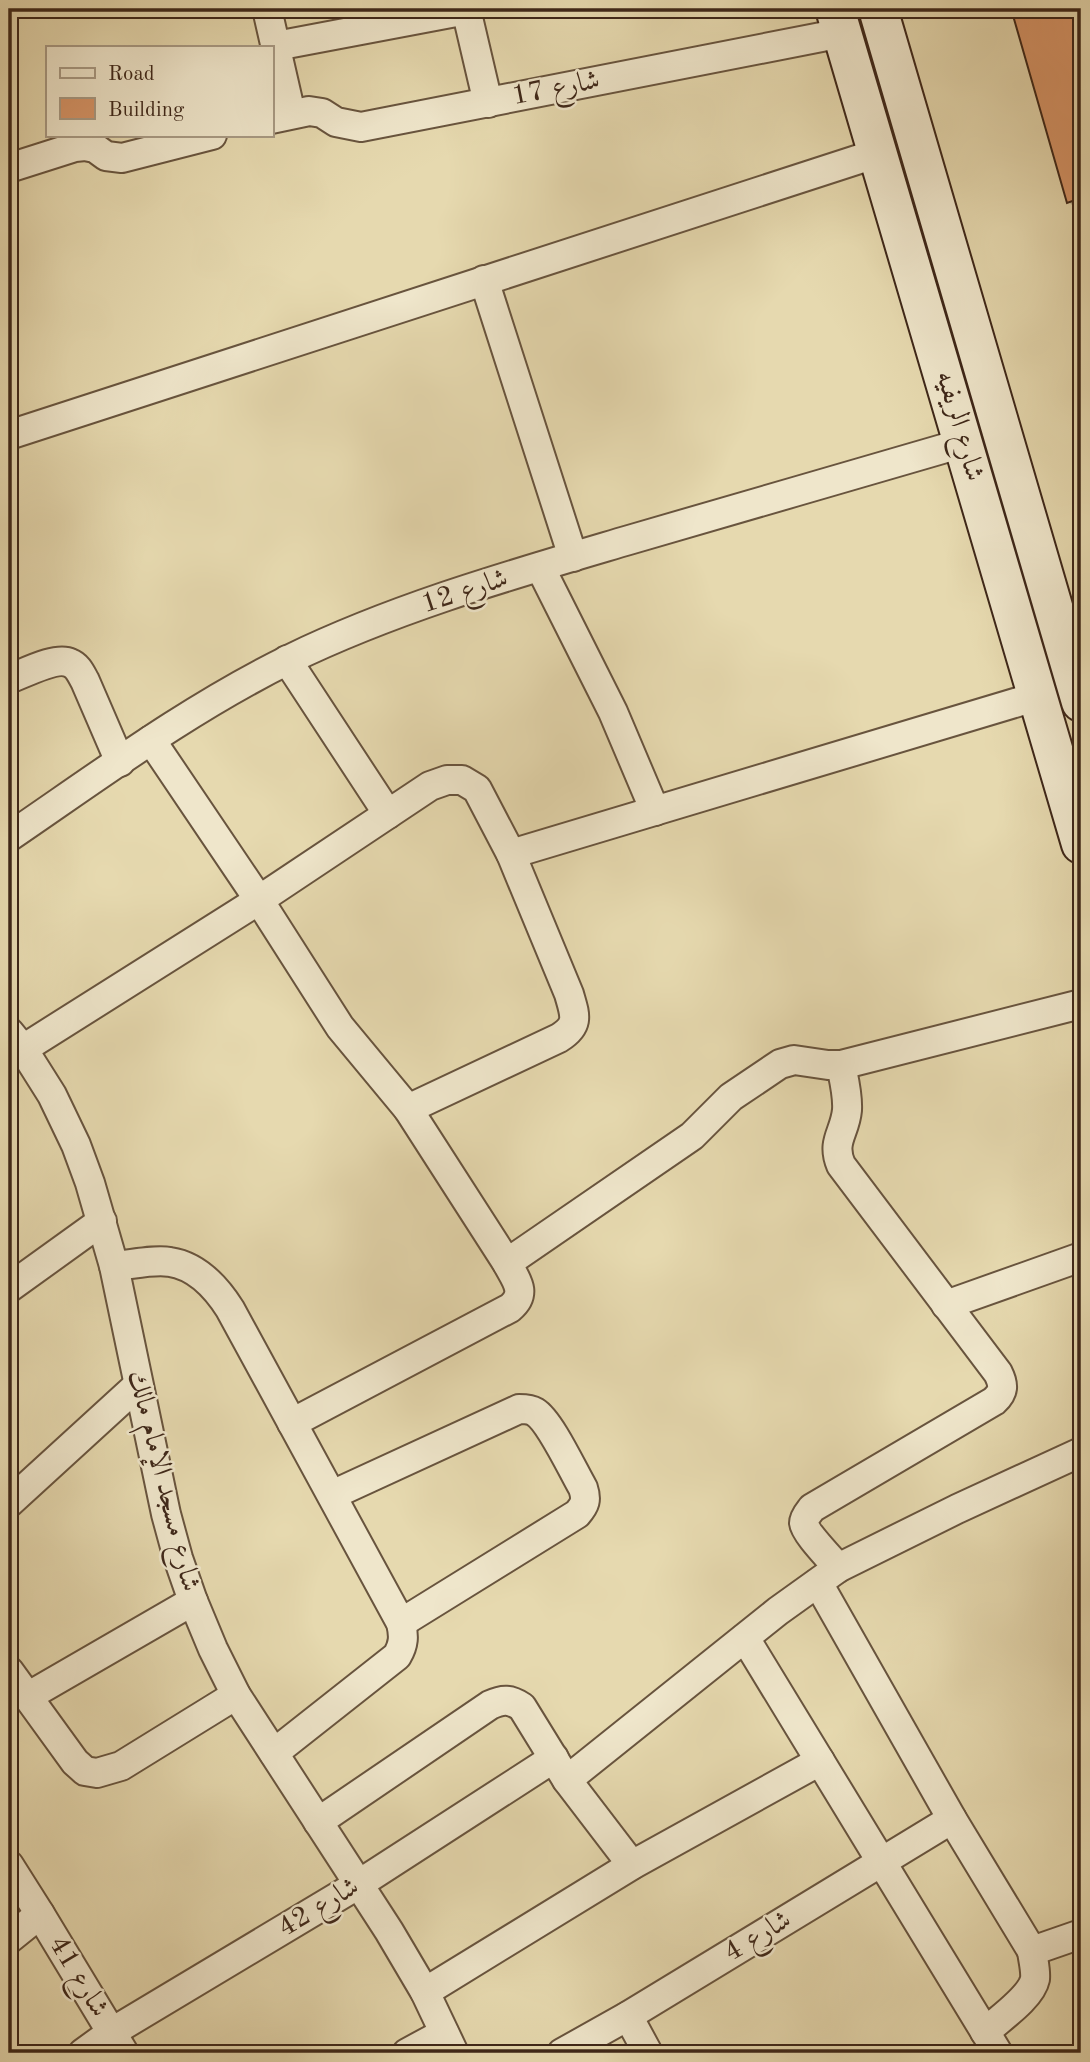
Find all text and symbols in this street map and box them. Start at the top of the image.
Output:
legend [46,46,273,136]
text: Road [108,64,155,85]
street label: شارع 17 [510,67,604,118]
text: Building [108,100,185,121]
street label: شارع الريفيه [923,367,989,486]
street label: شارع 12 [418,565,514,626]
street label: شارع مسجد الإمام مالك [114,1368,204,1596]
street label: شارع 42 [274,1873,368,1949]
street label: شارع 4 [720,1906,800,1974]
street label: شارع 41 [37,1932,113,2026]

